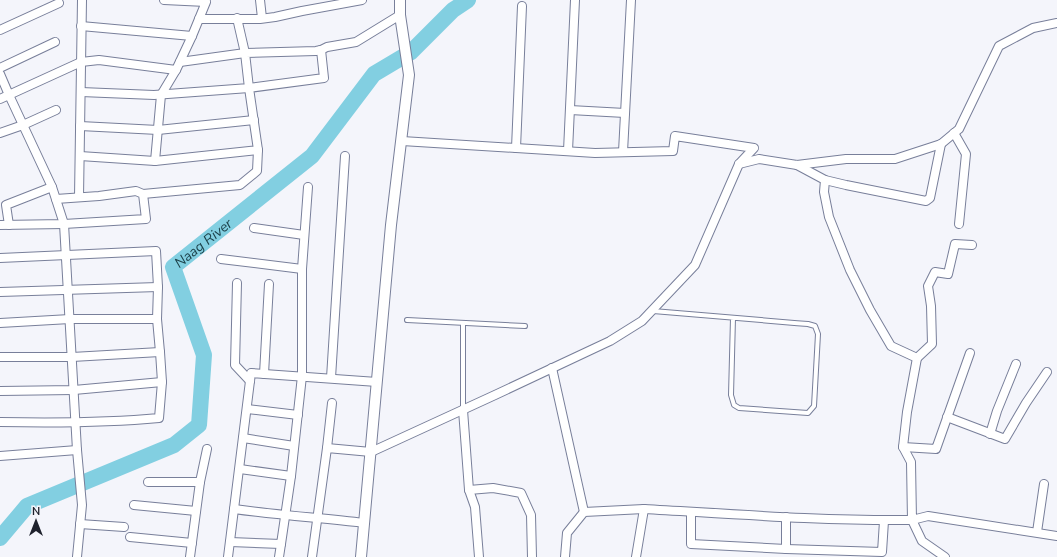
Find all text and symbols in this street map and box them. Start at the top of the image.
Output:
water label: Naag River [170,213,237,272]
north arrow [16,501,56,541]
text: N [32,504,40,519]

